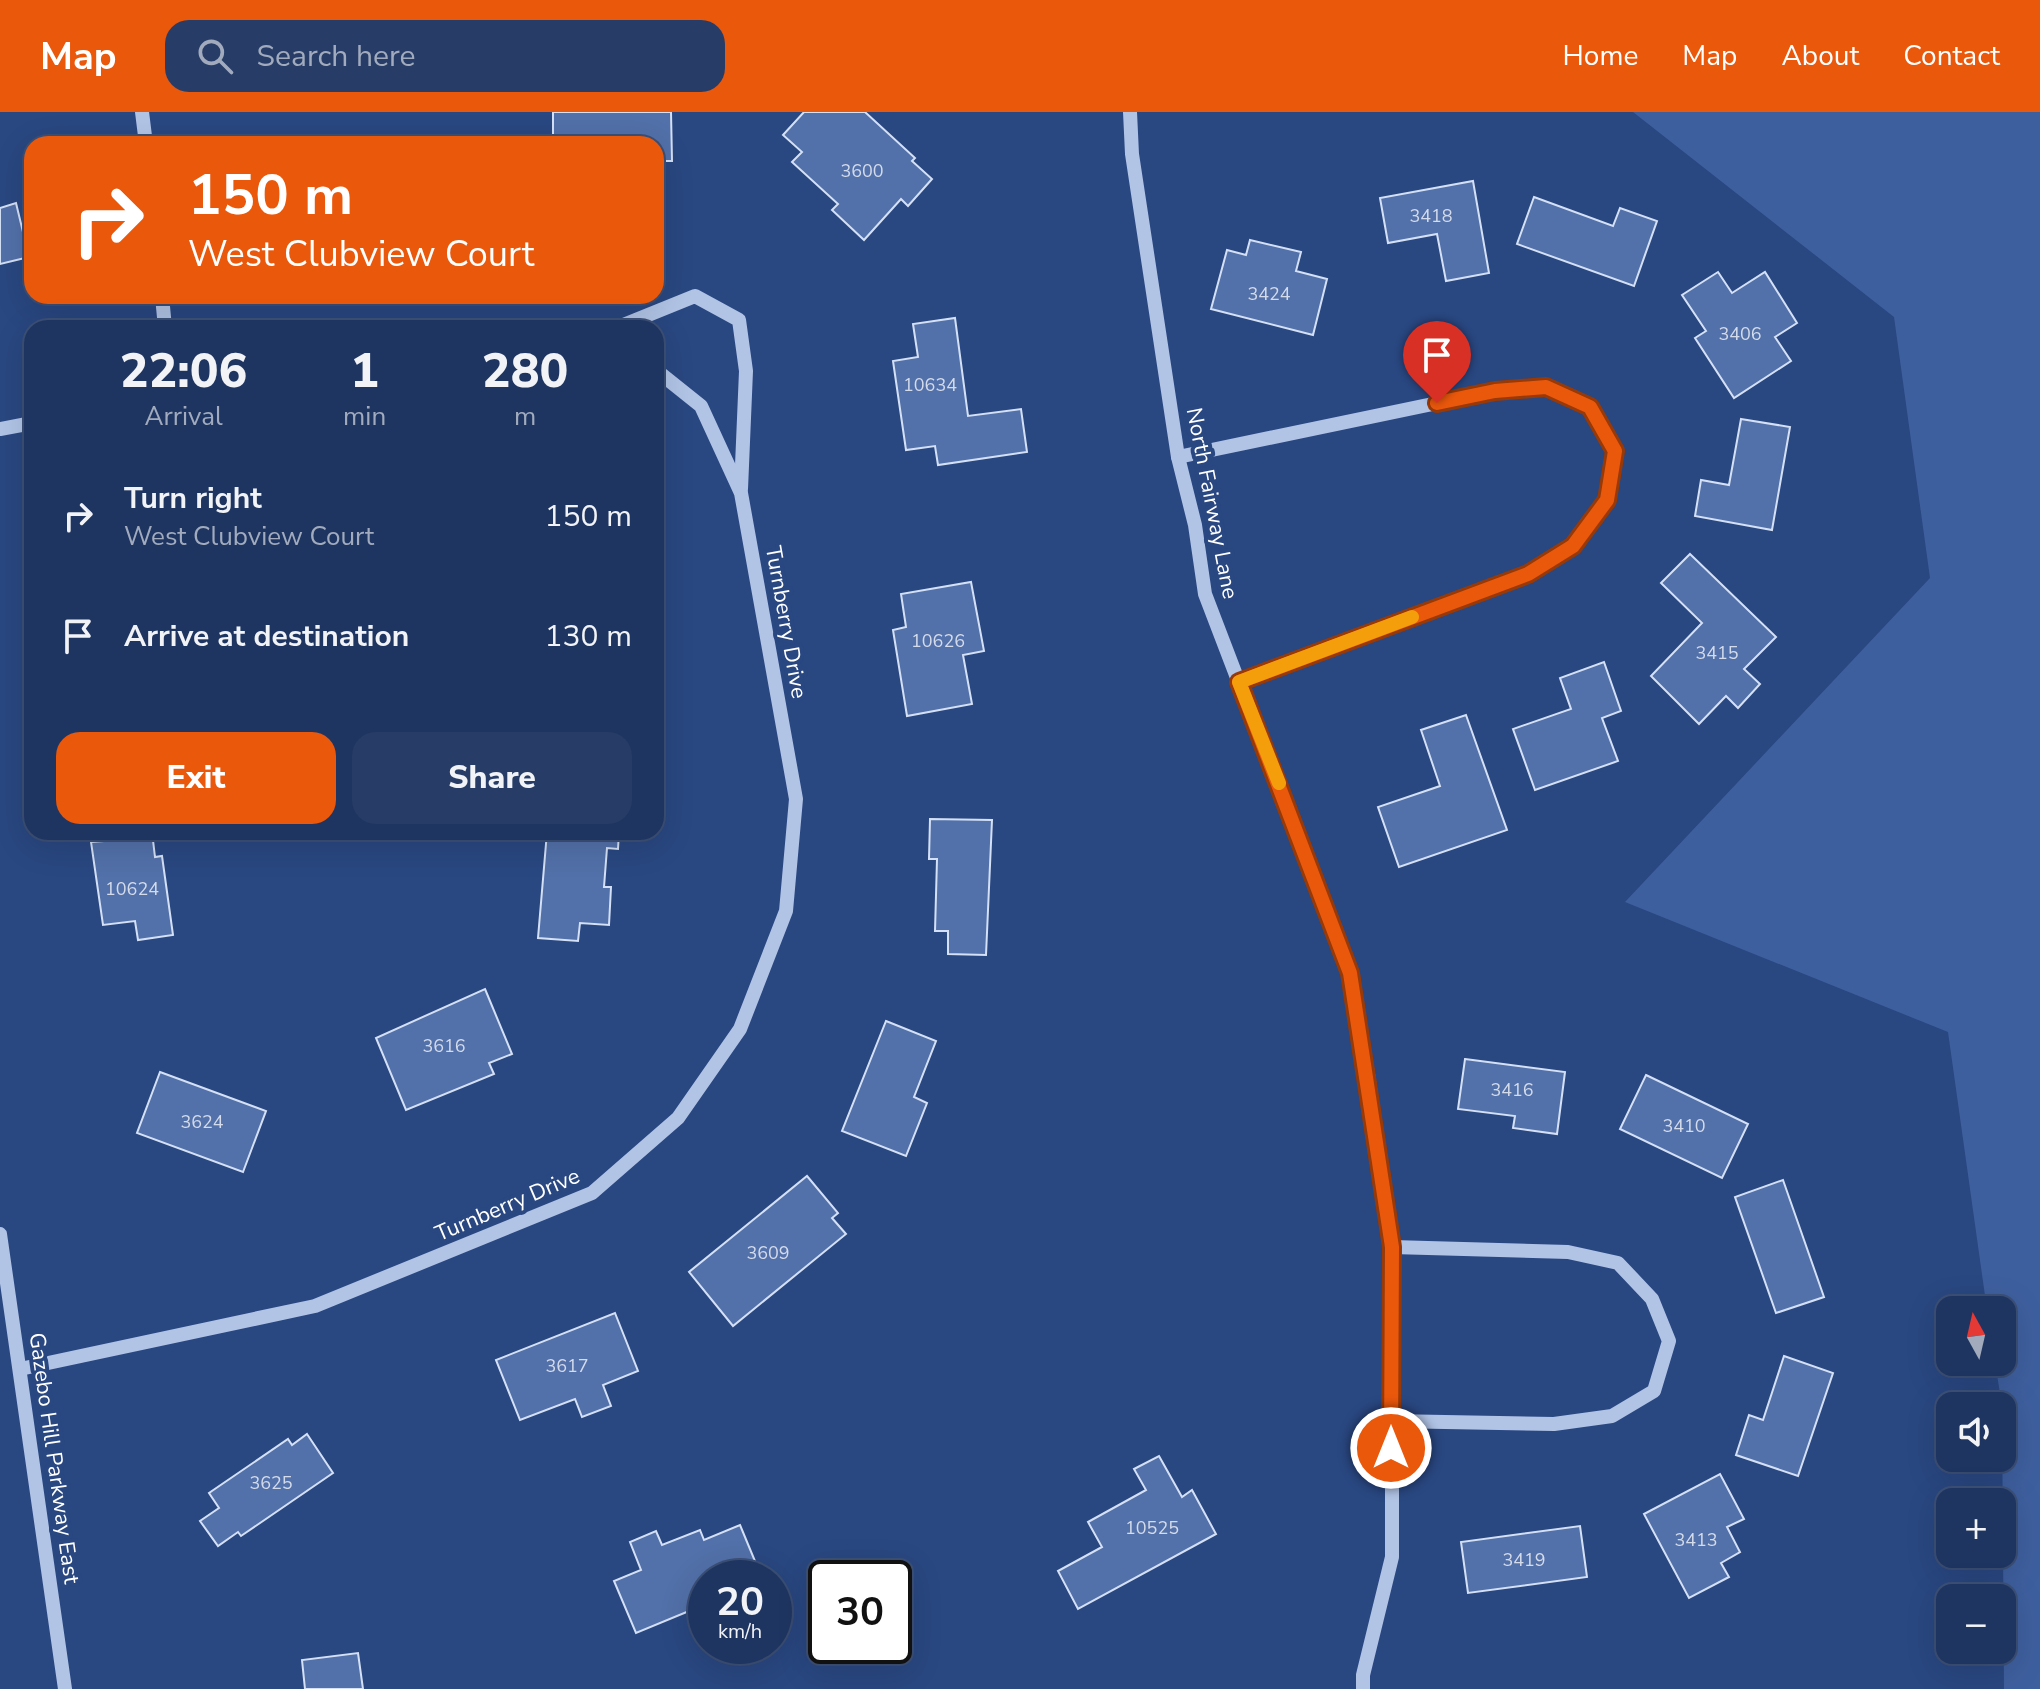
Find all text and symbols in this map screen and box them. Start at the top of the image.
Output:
search box [165,20,725,92]
text: Map [40,31,117,82]
icon: search [193,34,237,78]
text: Search here [257,36,416,77]
text: Home [1563,37,1638,75]
text: Map [1682,37,1737,75]
text: About [1781,37,1859,75]
text: Contact [1903,37,2000,75]
text: 150 m [188,157,353,234]
house number: 3600 [840,159,884,183]
icon: right [56,168,160,272]
house number: 3418 [1409,204,1453,228]
text: West Clubview Court [188,230,534,279]
house number: 3424 [1247,282,1291,306]
pin [1403,321,1471,403]
house number: 3406 [1718,322,1762,346]
icon: arrive [1415,333,1459,377]
text: 22:06 [120,338,247,404]
text: 1 [350,338,379,404]
text: 280 [482,338,568,404]
house number: 10634 [903,373,957,397]
text: Arrival [144,399,223,434]
text: min [343,399,386,434]
text: m [514,399,536,434]
street label: North Fairway Lane [1179,405,1245,601]
text: Turn right [124,478,262,519]
icon: right [56,494,100,538]
text: 150 m [545,496,632,537]
text: West Clubview Court [124,519,374,554]
street label: Turnberry Drive [758,544,814,701]
icon: arrive [56,614,100,658]
text: Arrive at destination [124,616,409,657]
text: 130 m [545,616,632,657]
house number: 10626 [911,629,965,653]
house number: 3415 [1695,641,1739,665]
button: Exit [56,732,336,824]
button: Share [352,732,632,824]
house number: 10624 [105,877,159,901]
house number: 3616 [422,1034,466,1058]
house number: 3416 [1490,1078,1534,1102]
house number: 3624 [180,1110,224,1134]
house number: 3410 [1662,1114,1706,1138]
street label: Turnberry Drive [430,1161,584,1249]
house number: 3609 [746,1241,790,1265]
north arrow [1936,1296,2016,1376]
map controls [1936,1296,2016,1664]
street label: Gazebo Hill Parkway East [22,1331,87,1586]
house number: 3617 [545,1354,589,1378]
button: sound [1936,1392,2016,1472]
position arrow [1349,1406,1433,1490]
house number: 3625 [249,1471,293,1495]
button: + [1936,1488,2016,1568]
house number: 10525 [1125,1516,1179,1540]
house number: 3413 [1674,1528,1718,1552]
house number: 3419 [1502,1548,1546,1572]
speed limit sign: 30 [808,1560,912,1664]
text: 20 [716,1575,764,1629]
button: − [1936,1584,2016,1664]
text: km/h [718,1618,762,1645]

